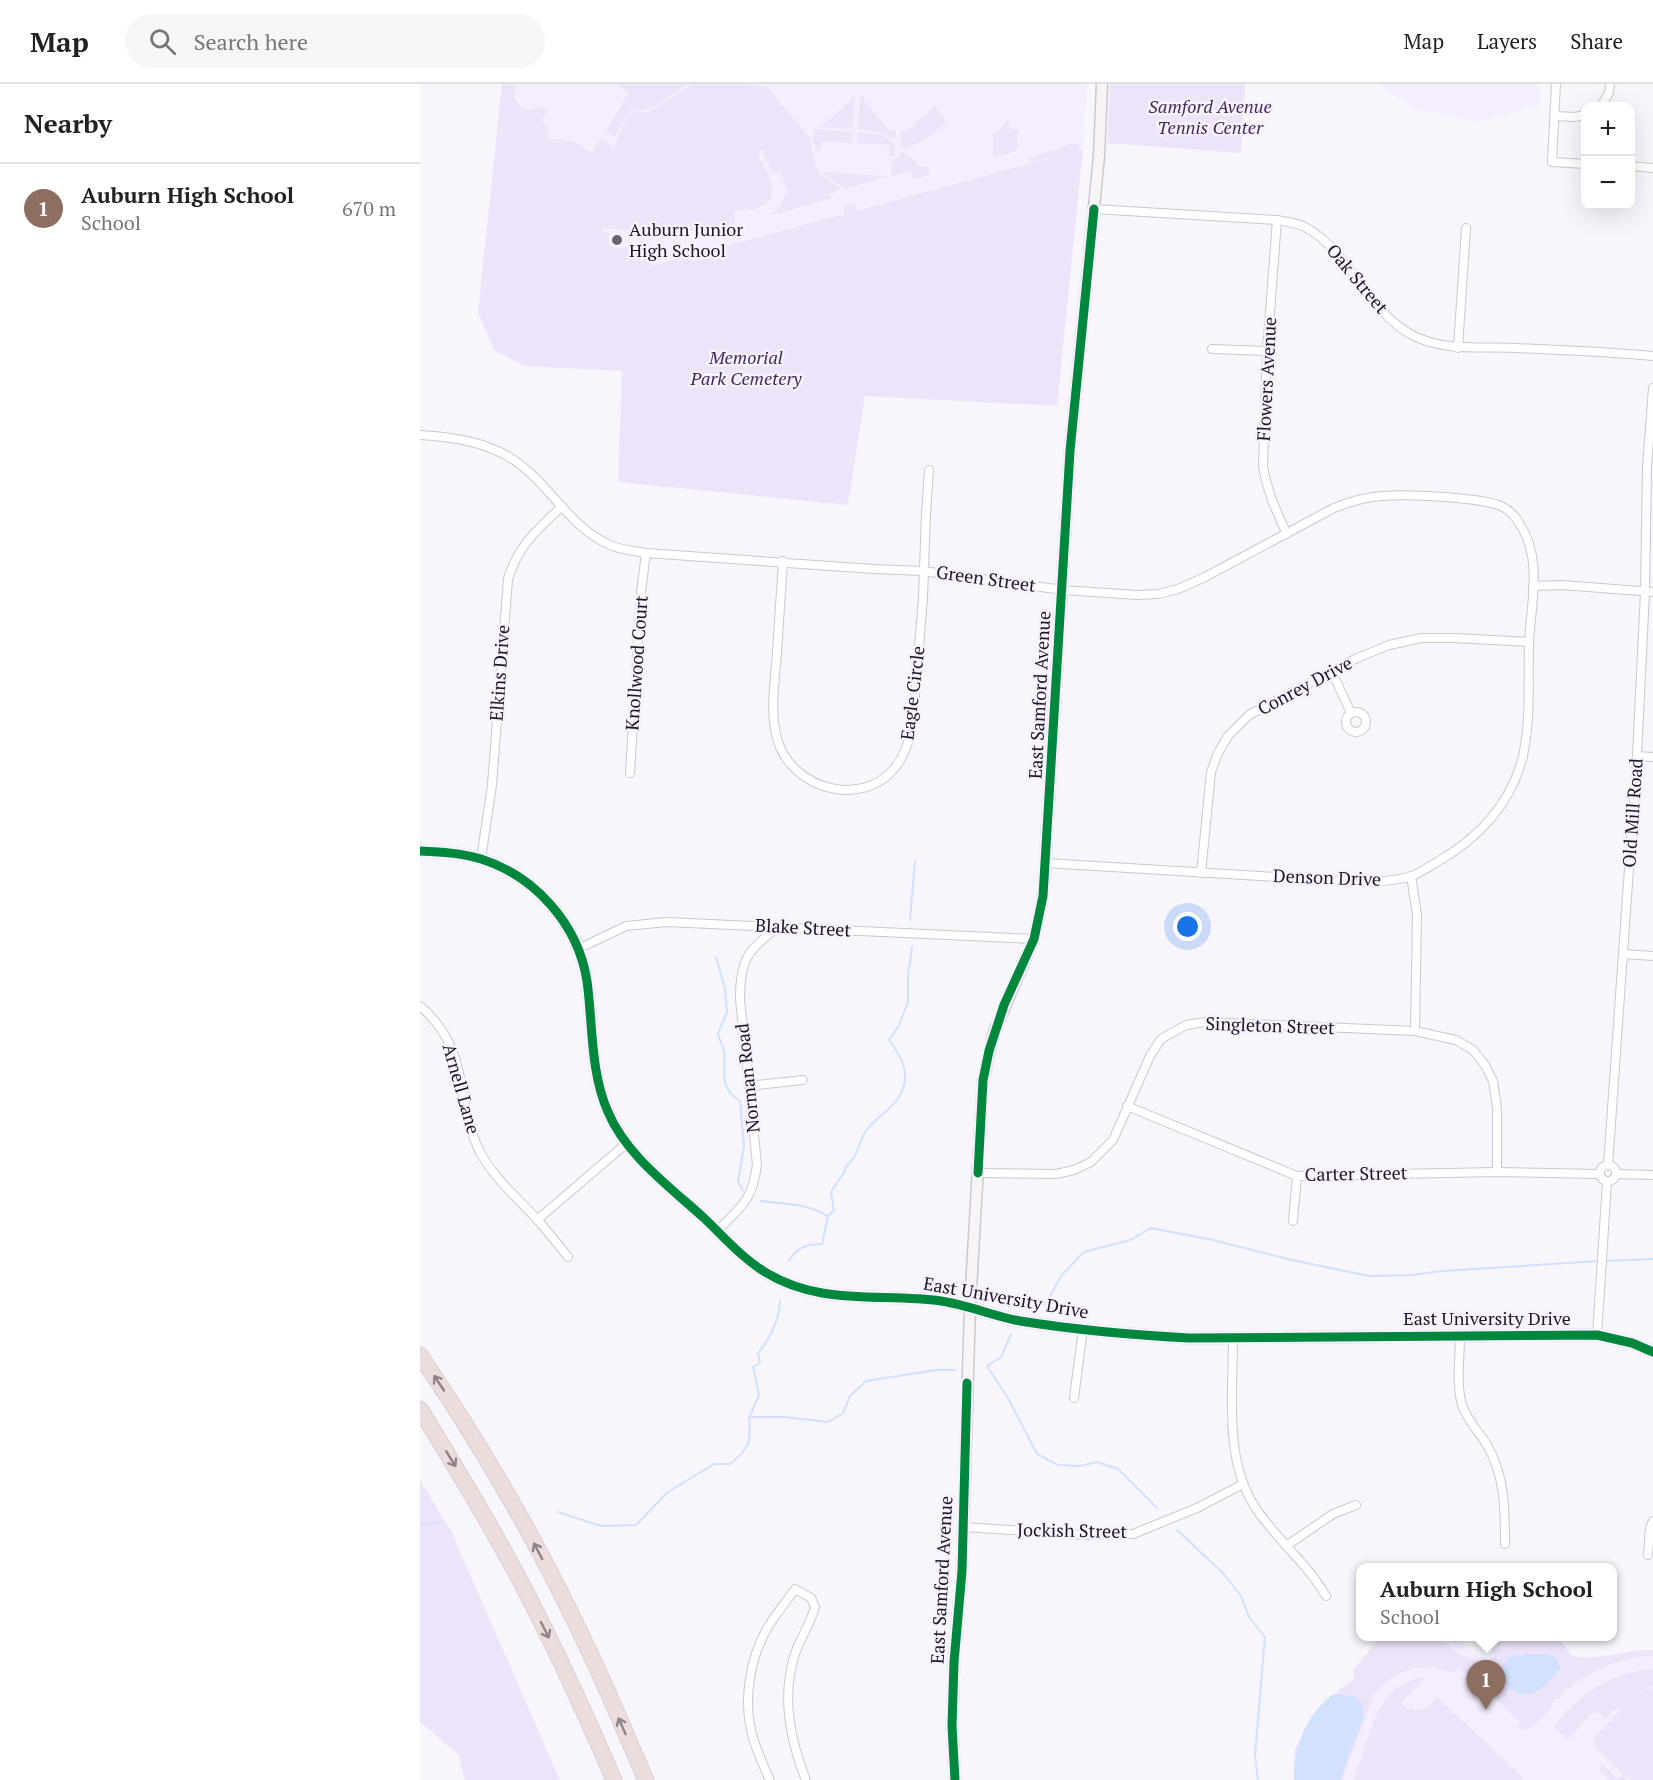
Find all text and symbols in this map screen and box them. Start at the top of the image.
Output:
search box [125,14,545,68]
text: Map [30,23,89,60]
icon: search [146,25,179,58]
text: Search here [194,27,308,56]
text: Map [1403,27,1444,55]
text: Layers [1477,27,1537,55]
text: Share [1570,27,1623,55]
park label: Samford Avenue Tennis Center [1148,94,1272,139]
map controls [1581,102,1635,210]
button: + [1581,102,1635,156]
text: Nearby [24,106,112,140]
button: − [1581,156,1635,210]
text: Auburn High School [81,180,294,209]
text: 1 [38,195,49,222]
text: 670 m [342,195,396,222]
text: School [81,209,141,236]
place label: Auburn Junior High School [629,217,743,262]
marker: Auburn Junior High School [610,233,624,247]
street label: Oak Street [1322,238,1394,319]
street label: Flowers Avenue [1251,316,1281,442]
park label: Memorial Park Cemetery [689,345,802,390]
street label: Green Street [935,559,1038,597]
street label: Knollwood Court [619,594,653,731]
street label: East Samford Avenue [1023,610,1055,780]
street label: Elkins Drive [484,624,514,722]
street label: Eagle Circle [894,644,930,741]
street label: Conrey Drive [1253,650,1356,720]
street label: Old Mill Road [1616,757,1648,868]
street label: Denson Drive [1273,863,1382,891]
your location [1173,912,1202,941]
street label: Blake Street [754,913,852,942]
street label: Singleton Street [1205,1011,1335,1039]
street label: Norman Road [729,1022,765,1134]
street label: Arnell Lane [438,1041,486,1137]
street label: Carter Street [1304,1160,1408,1186]
street label: East University Drive [922,1271,1091,1323]
street label: East University Drive [1403,1306,1571,1330]
one-way arrow [433,1375,445,1392]
one-way arrow [445,1450,457,1467]
street label: East Samford Avenue [925,1495,957,1665]
street label: Jockish Street [1017,1517,1128,1543]
one-way arrow [532,1542,543,1560]
popup [1356,1563,1617,1641]
text: Auburn High School [1380,1574,1593,1603]
text: School [1380,1603,1440,1630]
one-way arrow [540,1620,551,1638]
pin: 1 [1466,1660,1506,1710]
one-way arrow [616,1718,628,1736]

